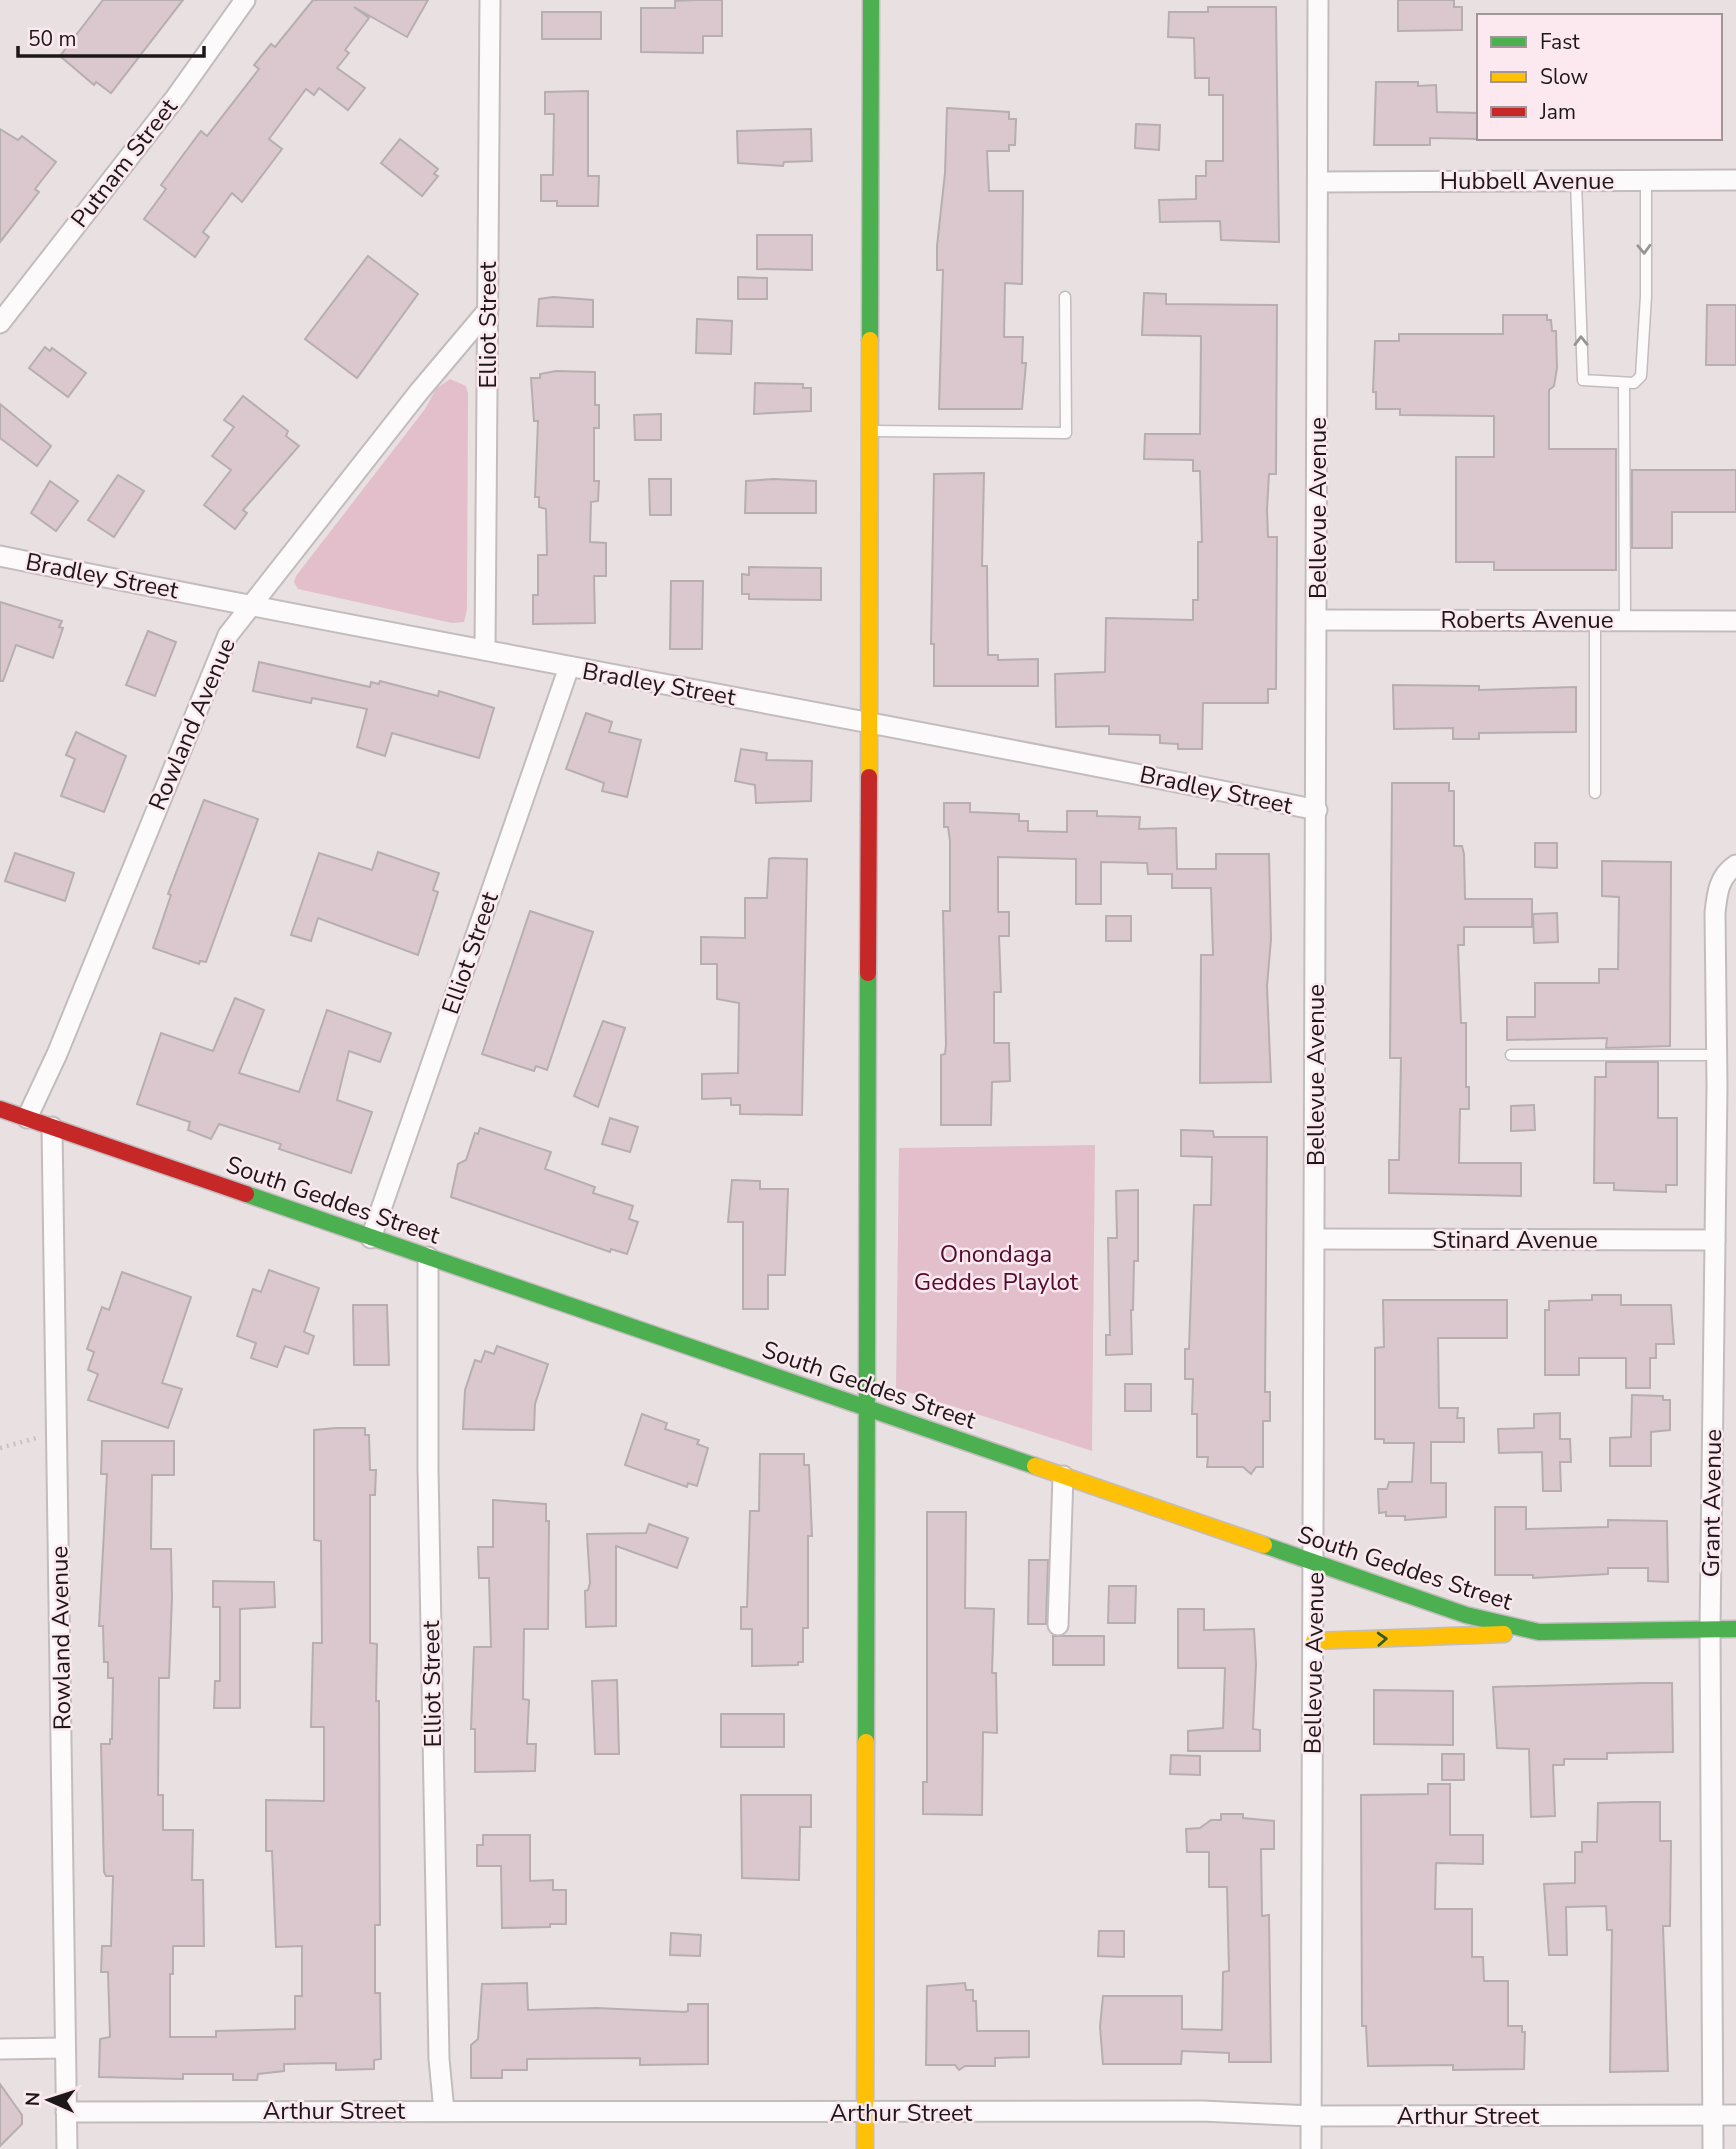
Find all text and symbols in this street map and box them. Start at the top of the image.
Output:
scale bar [18,14,203,58]
legend [1477,14,1722,140]
text: 50 m [28,25,77,53]
text: Fast [1540,28,1580,56]
text: Slow [1540,63,1589,91]
street label: Putnam Street [64,91,185,234]
text: Jam [1539,98,1576,126]
street label: Hubbell Avenue [1440,165,1614,197]
one-way arrow [1637,243,1652,254]
street label: Elliot Street [472,261,504,389]
one-way arrow [1573,336,1588,347]
street label: Bellevue Avenue [1302,417,1334,599]
street label: Bradley Street [23,546,182,607]
street label: Roberts Avenue [1441,604,1613,636]
street label: Rowland Avenue [141,633,243,815]
street label: Bradley Street [580,655,739,713]
street label: Bradley Street [1137,758,1296,822]
street label: Elliot Street [434,887,506,1018]
street label: Bellevue Avenue [1300,984,1332,1166]
street label: South Geddes Street [222,1148,445,1252]
street label: Stinard Avenue [1432,1224,1598,1256]
park label: Onondaga Geddes Playlot [914,1238,1079,1298]
street label: South Geddes Street [758,1333,981,1437]
street label: Grant Avenue [1695,1428,1729,1578]
street label: South Geddes Street [1294,1518,1517,1618]
street label: Rowland Avenue [43,1546,79,1730]
street label: Bellevue Avenue [1296,1572,1332,1754]
street label: Elliot Street [415,1620,449,1748]
one-way arrow [1377,1631,1388,1646]
north arrow [14,2065,84,2135]
text: N [20,2091,46,2107]
street label: Arthur Street [263,2095,406,2127]
street label: Arthur Street [830,2097,973,2129]
street label: Arthur Street [1397,2100,1540,2132]

